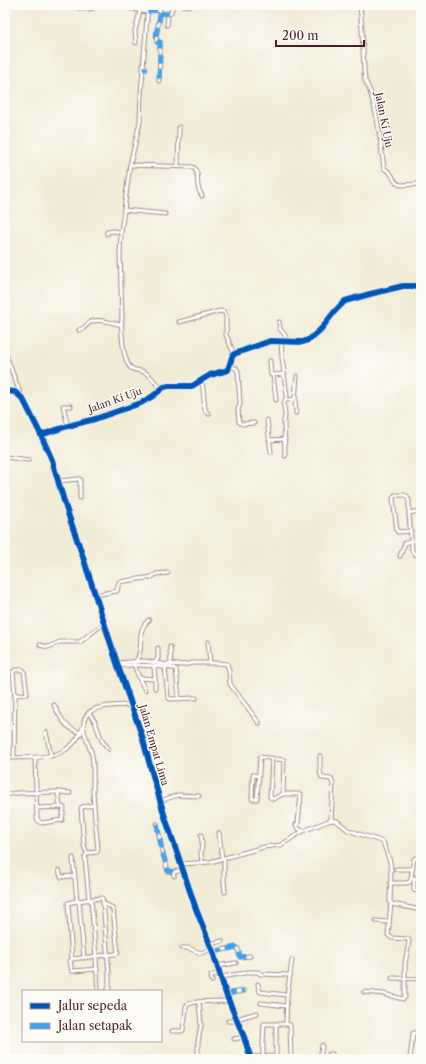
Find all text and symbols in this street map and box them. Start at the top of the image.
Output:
scale bar [276,22,364,48]
text: 200 m [282,28,319,43]
street label: Jalan Ki Uju [372,89,396,149]
street label: Jalan Ki Uju [85,384,144,416]
street label: Jalan Empat Lima [136,701,172,788]
legend [22,990,162,1042]
text: Jalur sepeda [56,998,128,1013]
text: Jalan setapak [56,1018,133,1033]

